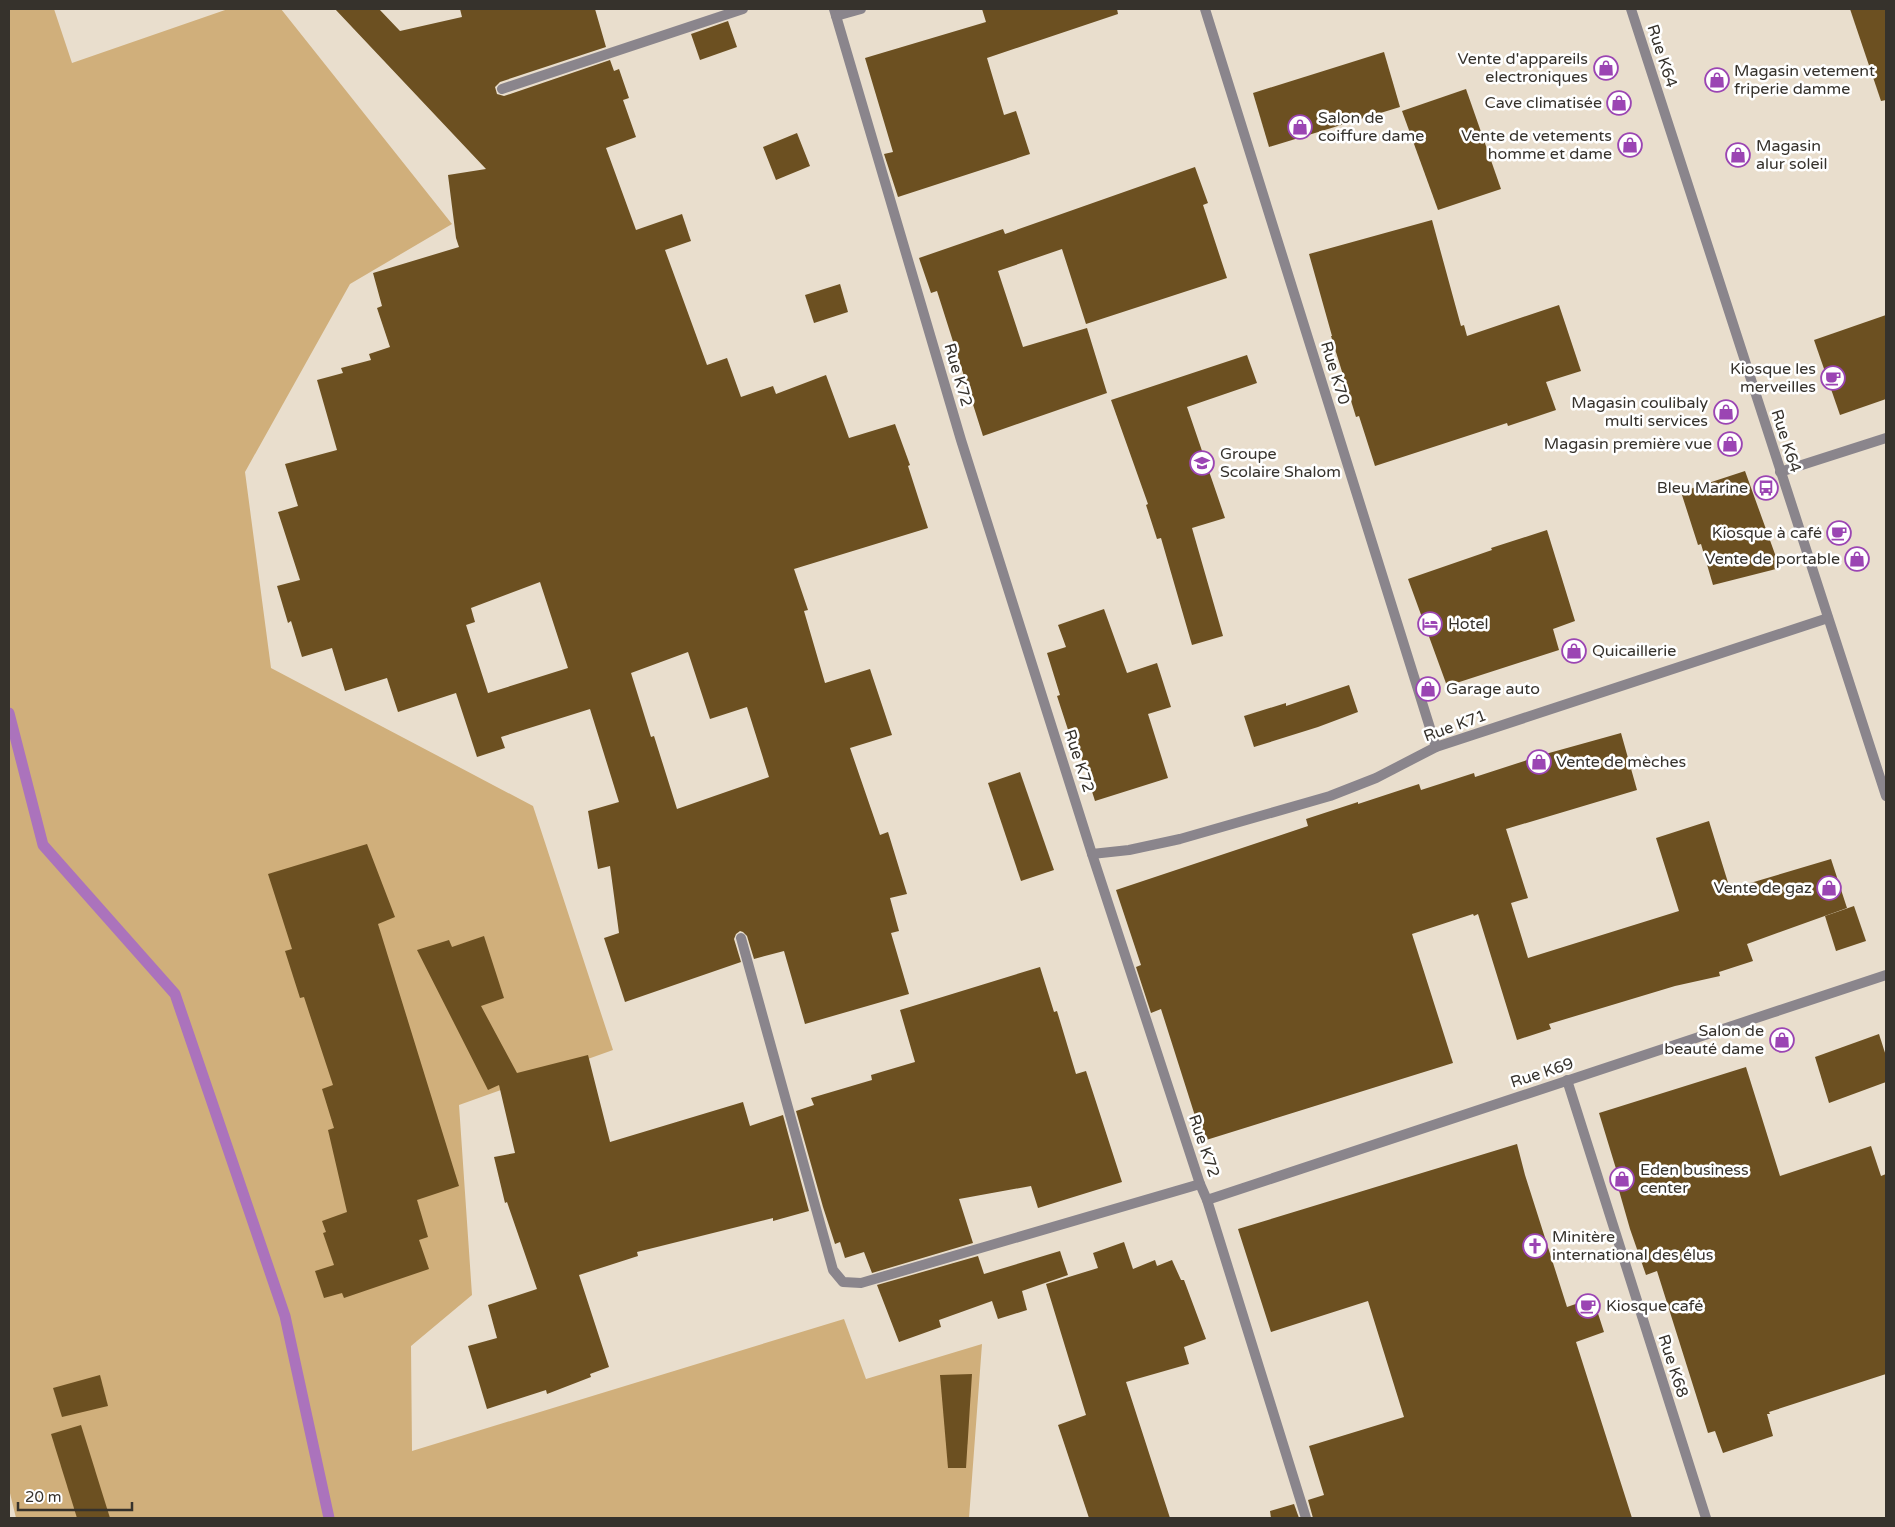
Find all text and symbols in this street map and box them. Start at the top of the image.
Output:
street label: Rue K64 [1642,22,1682,90]
place label: Vente d'appareils electroniques [1458,49,1588,87]
shop icon: Vente d'appareils electroniques [1593,55,1619,81]
place label: Magasin vetement friperie damme [1734,61,1875,99]
shop icon: Magasin vetement friperie damme [1704,67,1730,93]
shop icon: Cave climatisée [1606,90,1632,116]
place label: Cave climatisée [1485,93,1602,113]
place label: Salon de coiffure dame [1318,108,1424,146]
shop icon: Salon de coiffure dame [1287,114,1313,140]
place label: Vente de vetements homme et dame [1461,126,1612,164]
shop icon: Vente de vetements homme et dame [1617,132,1643,158]
place label: Magasin alur soleil [1756,136,1827,174]
shop icon: Magasin alur soleil [1725,142,1751,168]
street label: Rue K70 [1316,339,1354,407]
street label: Rue K72 [939,341,977,409]
place label: Kiosque les merveilles [1730,359,1816,397]
cafe icon: Kiosque les merveilles [1820,365,1846,391]
place label: Magasin coulibaly multi services [1571,393,1708,431]
shop icon: Magasin coulibaly multi services [1713,399,1739,425]
street label: Rue K64 [1766,407,1806,475]
shop icon: Magasin première vue [1717,431,1743,457]
place label: Magasin première vue [1544,434,1712,454]
place label: Groupe Scolaire Shalom [1220,444,1341,482]
school or university icon: Groupe Scolaire Shalom [1189,450,1215,476]
bus stop icon: Bleu Marine [1753,475,1779,501]
place label: Bleu Marine [1657,478,1748,498]
cafe icon: Kiosque à café [1826,520,1852,546]
place label: Kiosque à café [1712,523,1822,543]
shop icon: Vente de portable [1844,546,1870,572]
place label: Vente de portable [1704,549,1840,569]
hotel icon: Hotel [1417,611,1443,637]
place label: Hotel [1448,614,1489,634]
shop icon: Quicaillerie [1561,638,1587,664]
place label: Quicaillerie [1592,641,1676,661]
shop icon: Garage auto [1415,676,1441,702]
place label: Garage auto [1446,679,1540,699]
street label: Rue K71 [1421,705,1489,747]
street label: Rue K72 [1059,727,1099,795]
shop icon: Vente de mèches [1526,749,1552,775]
place label: Vente de mèches [1556,752,1686,772]
shop icon: Vente de gaz [1816,875,1842,901]
place label: Vente de gaz [1714,878,1812,898]
place label: Salon de beauté dame [1664,1021,1764,1059]
shop icon: Salon de beauté dame [1769,1027,1795,1053]
street label: Rue K69 [1508,1053,1576,1093]
street label: Rue K72 [1184,1112,1224,1180]
place label: Eden business center [1640,1160,1749,1198]
shop icon: Eden business center [1609,1166,1635,1192]
place label: Minitère international des élus [1552,1227,1713,1265]
church icon: Minitère international des élus [1522,1233,1548,1259]
cafe icon: Kiosque café [1575,1293,1601,1319]
place label: Kiosque café [1606,1296,1703,1316]
street label: Rue K68 [1653,1332,1693,1400]
scale bar [18,1480,131,1512]
text: 20 m [25,1488,62,1506]

